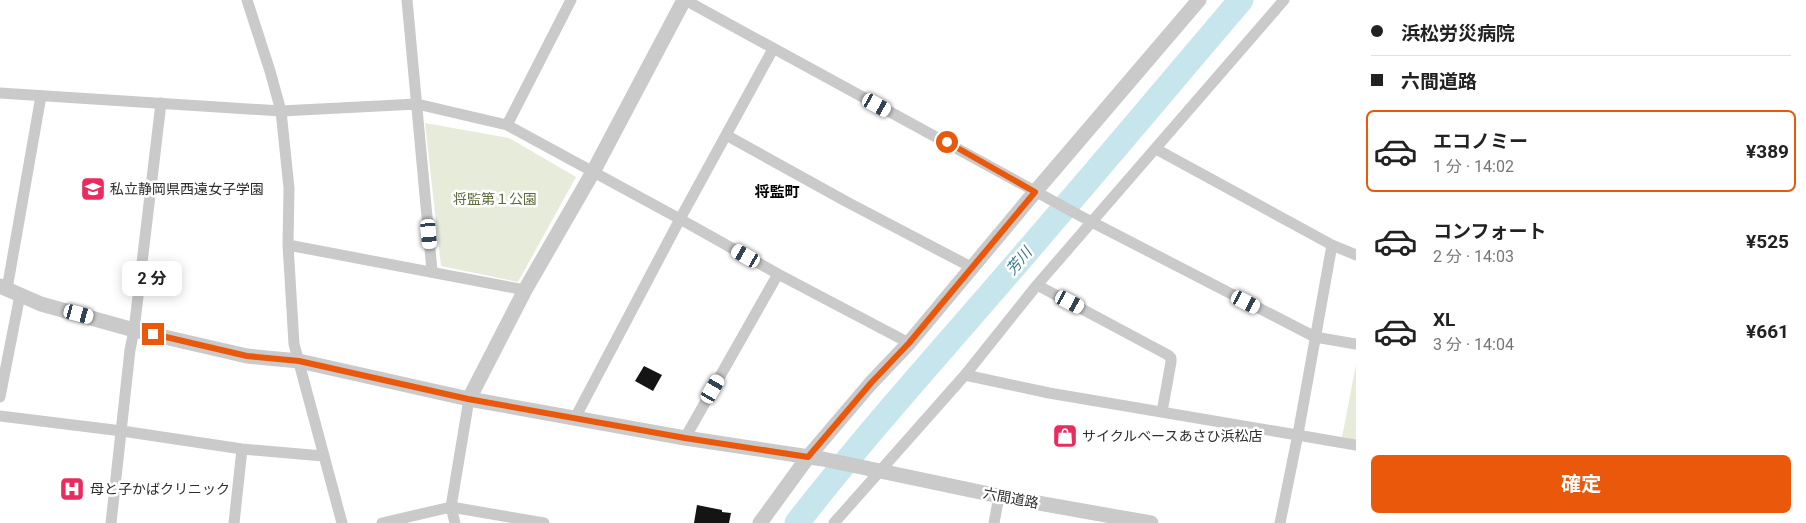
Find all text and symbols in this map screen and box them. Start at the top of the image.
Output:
text: 浜松労災病院 [1401,22,1515,45]
text: 六間道路 [1401,70,1477,93]
car [860,91,893,119]
icon: car [1373,129,1418,174]
text: エコノミー [1433,130,1528,153]
route start [936,131,958,153]
text: ¥389 [1746,140,1789,163]
text: 1 分 · 14:02 [1433,157,1514,176]
school or university icon: 私立静岡県西遠女子学園 [80,176,106,202]
place label: 私立静岡県西遠女子学園 [110,181,264,197]
district label: 将監町 [754,183,800,201]
park label: 将監第１公園 [453,191,537,207]
car [420,218,437,250]
icon: car [1373,219,1418,264]
text: コンフォート [1433,220,1546,243]
text: ¥525 [1746,230,1789,253]
car [729,242,762,270]
water label: 芳川 [1002,242,1037,278]
text: 2 分 · 14:03 [1433,247,1514,266]
callout: 2 分 [123,262,183,296]
text: 2 分 [137,269,167,288]
car [1053,288,1086,316]
car [1229,289,1262,315]
car [62,303,95,325]
text: XL [1433,308,1455,331]
icon: car [1373,309,1418,354]
text: ¥661 [1746,320,1789,343]
route end [142,323,164,345]
text: 3 分 · 14:04 [1433,335,1514,354]
car [699,372,726,406]
shop icon: サイクルベースあさひ浜松店 [1052,423,1078,449]
place label: サイクルベースあさひ浜松店 [1082,428,1263,444]
button: 確定 [1371,455,1791,513]
hospital icon: 母と子かばクリニック [59,476,85,502]
place label: 母と子かばクリニック [90,481,230,497]
street label: 六間道路 [982,485,1040,511]

